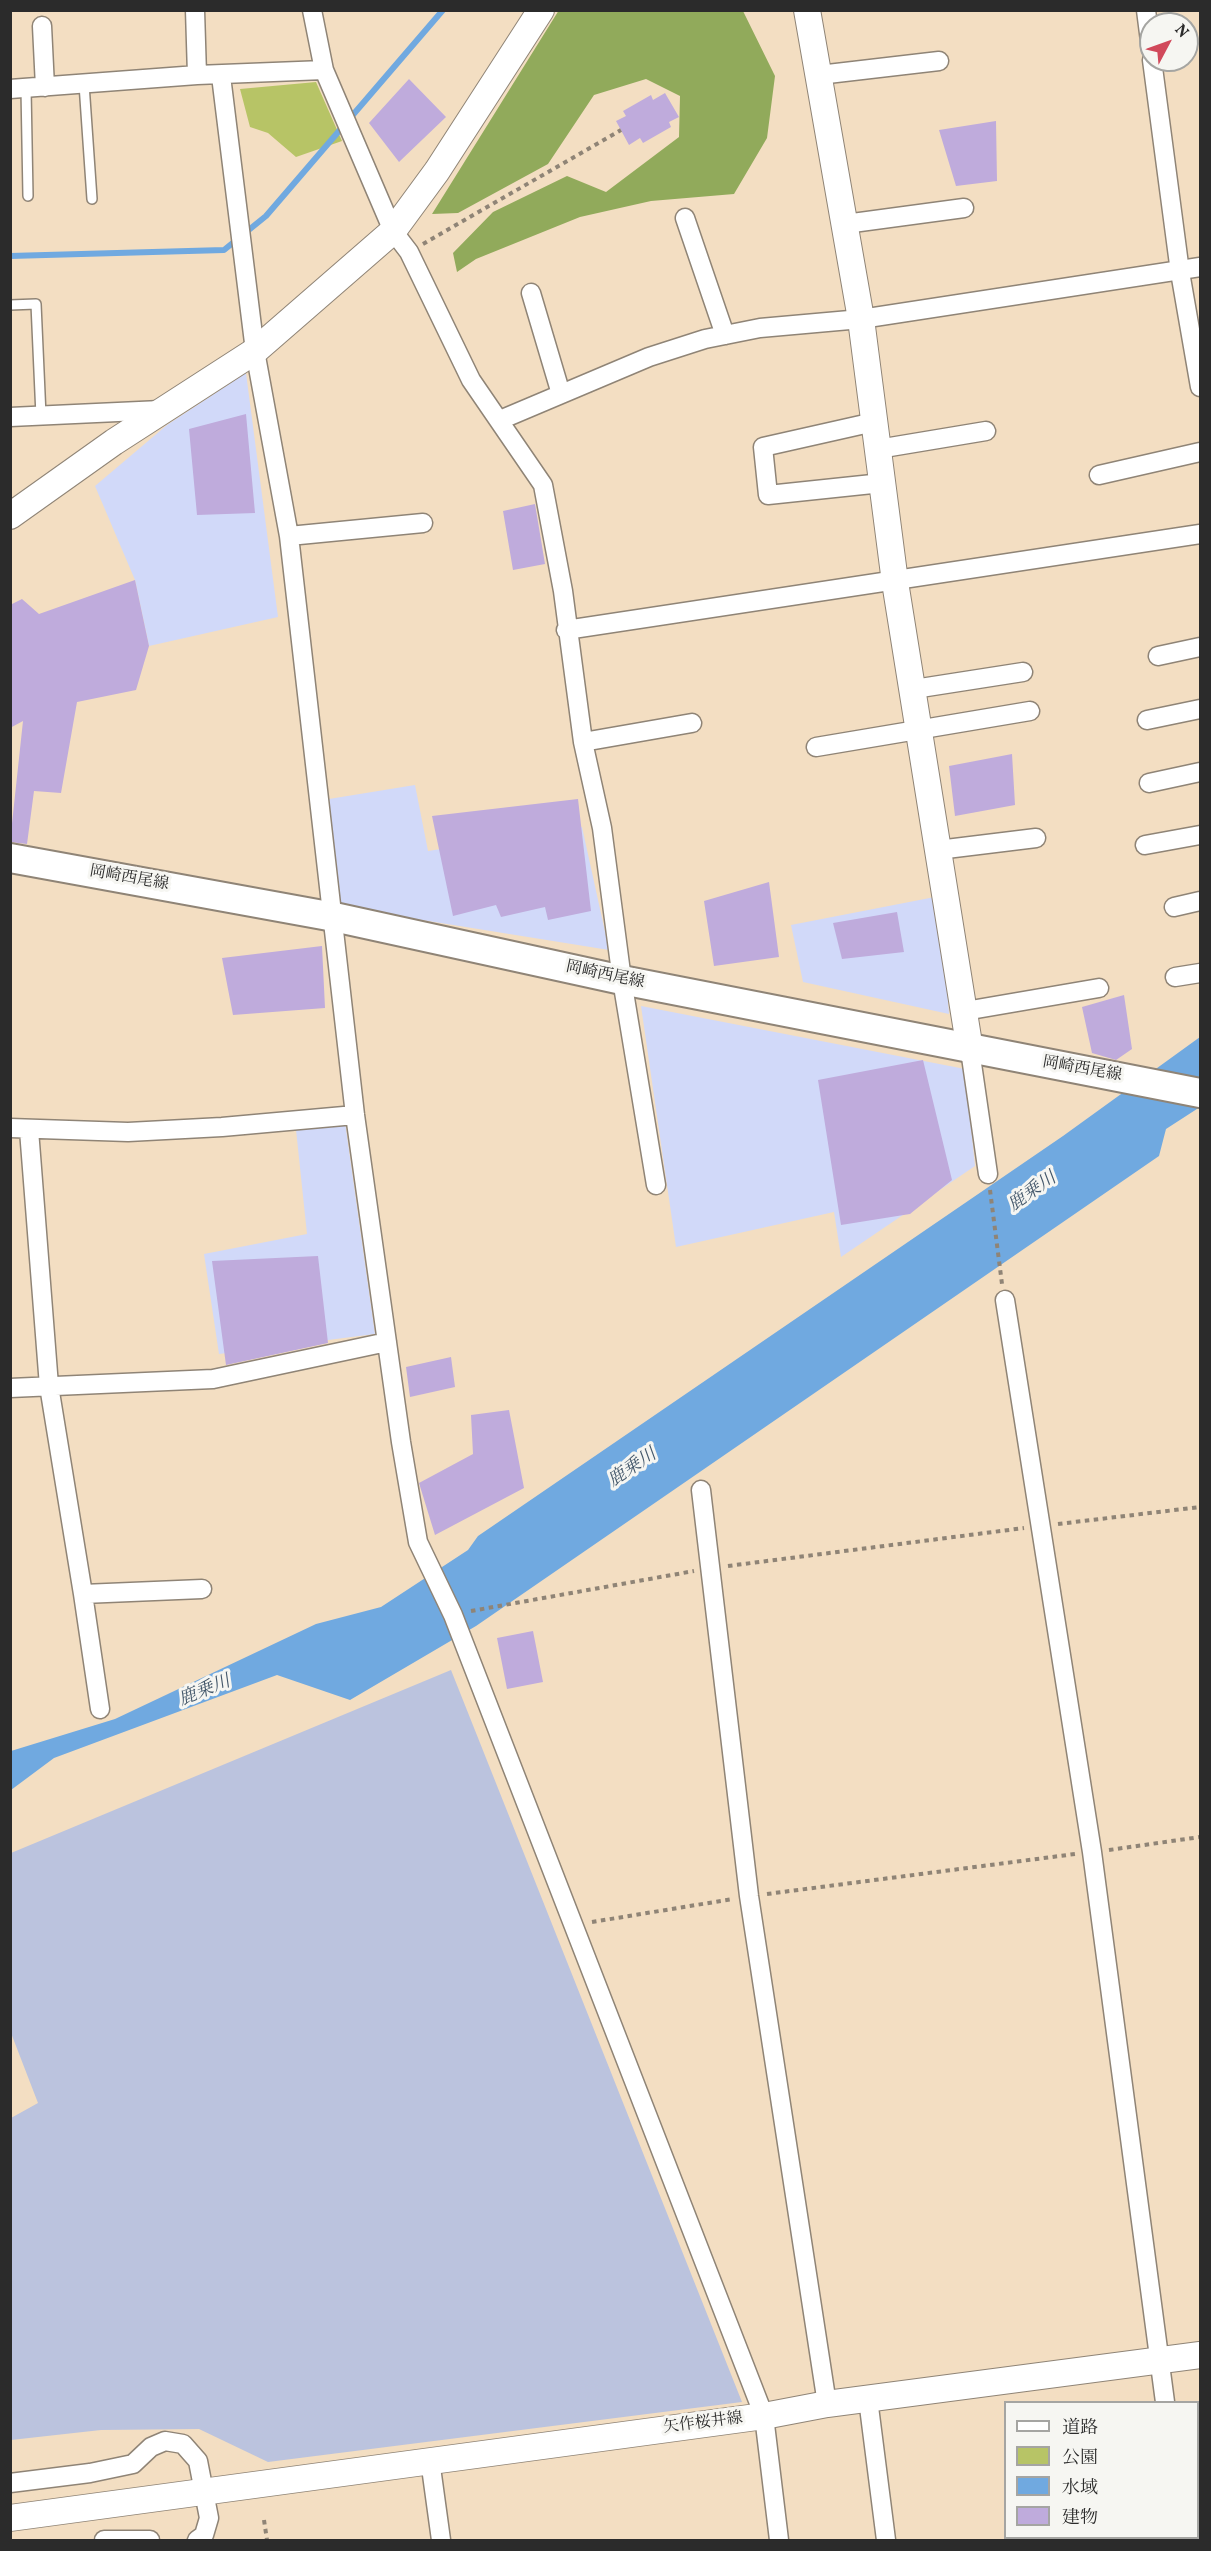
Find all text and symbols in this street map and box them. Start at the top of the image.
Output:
north arrow [1139,12,1199,72]
text: N [1169,20,1193,43]
street label: 岡崎西尾線 [88,863,170,895]
street label: 岡崎西尾線 [564,958,646,994]
street label: 岡崎西尾線 [1041,1054,1123,1086]
water label: 鹿乗川 [1005,1169,1061,1217]
water label: 鹿乗川 [605,1445,661,1493]
water label: 鹿乗川 [176,1672,234,1712]
legend [1004,2401,1199,2539]
street label: 矢作桜井線 [662,2410,744,2438]
text: 道路 [1062,2416,1098,2441]
text: 公園 [1062,2446,1098,2471]
text: 水域 [1062,2476,1098,2501]
text: 建物 [1062,2506,1098,2531]

